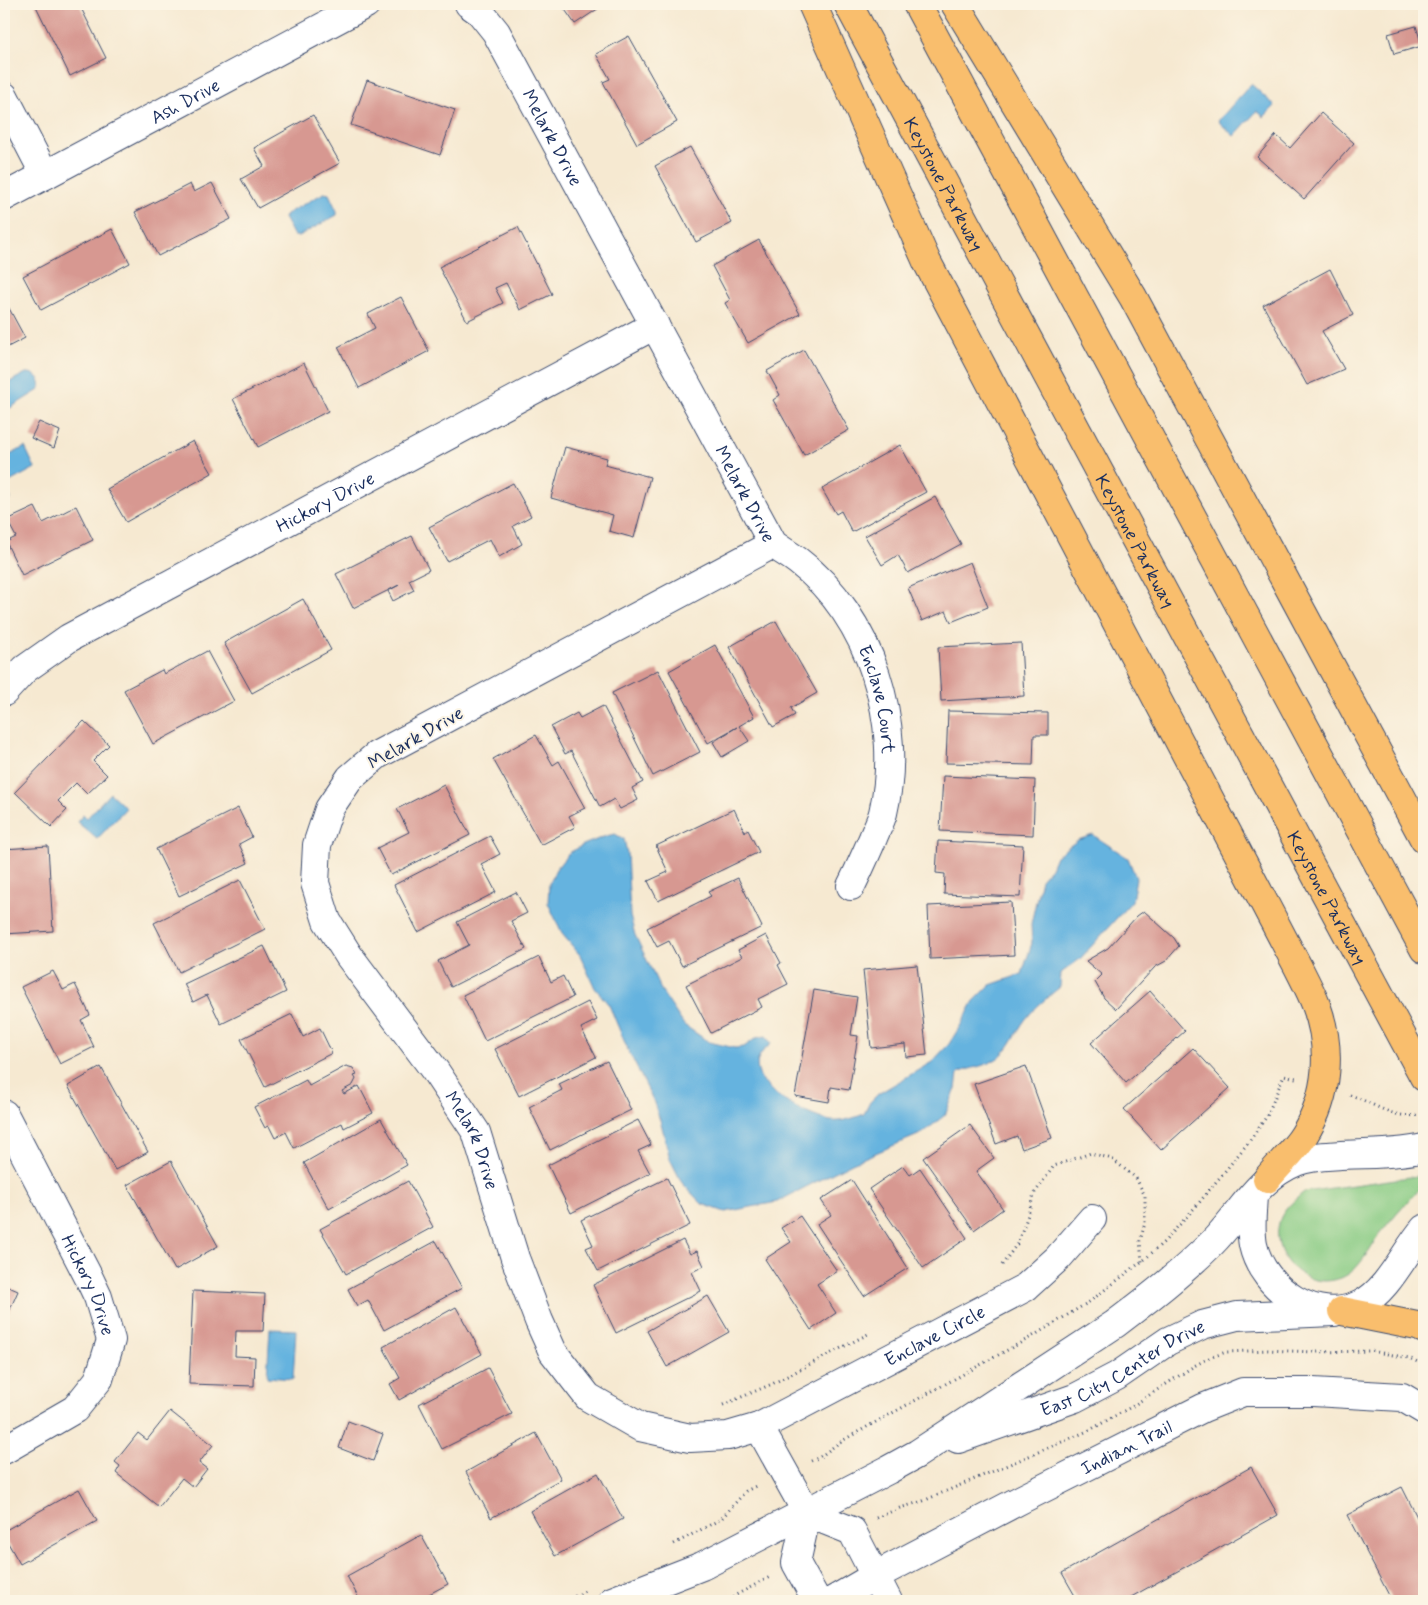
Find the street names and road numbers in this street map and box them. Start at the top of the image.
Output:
street label: Ash Drive [147,73,225,131]
street label: Melark Drive [515,85,588,191]
street label: Keystone Parkway [897,113,989,256]
street label: Melark Drive [708,441,781,547]
street label: Hickory Drive [272,466,379,539]
street label: Keystone Parkway [1089,470,1181,612]
street label: Enclave Court [852,641,900,754]
street label: Melark Drive [363,701,468,776]
street label: Keystone Parkway [1280,827,1372,969]
street label: Melark Drive [438,1087,504,1193]
street label: Hickory Drive [55,1230,120,1339]
street label: Enclave Circle [880,1300,990,1373]
street label: East City Center Drive [1037,1314,1209,1423]
street label: Indian Trail [1077,1415,1177,1482]

